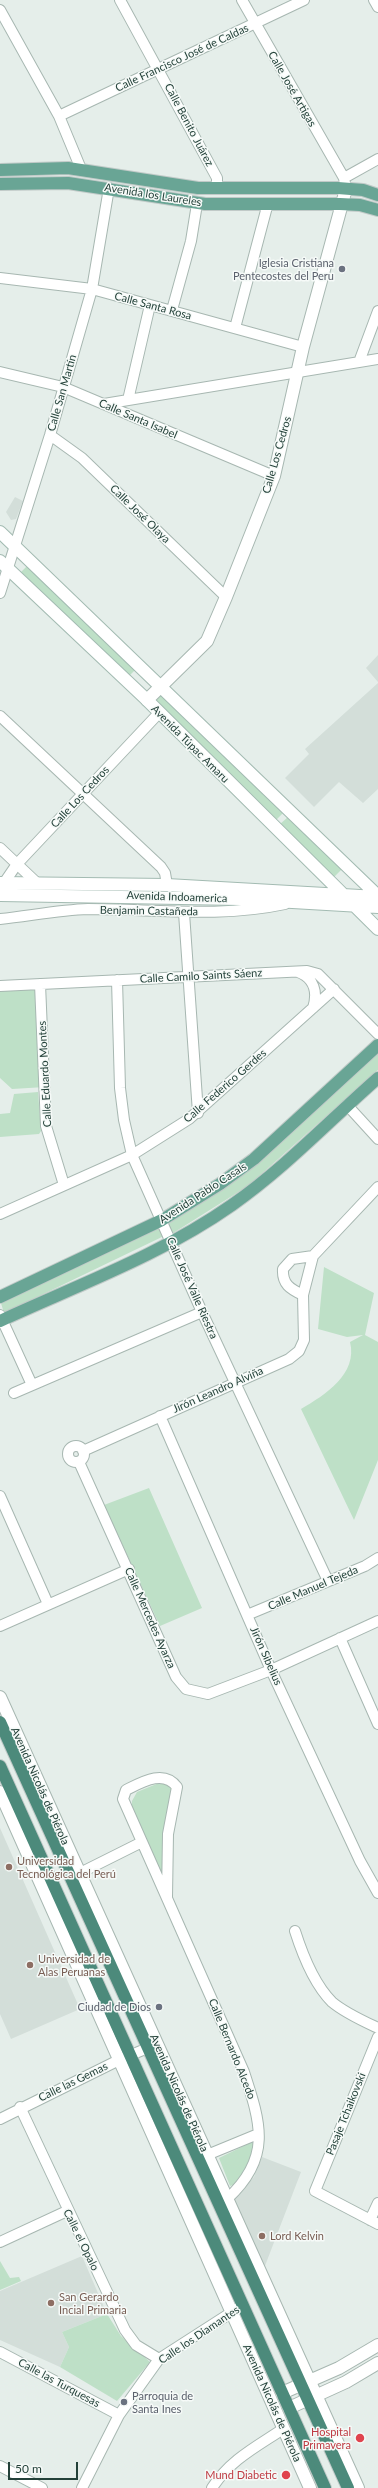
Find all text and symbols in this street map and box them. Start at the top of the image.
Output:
street label: Calle Francisco José de Caldas [113,21,251,95]
street label: Calle José Artigas [265,49,319,129]
street label: Calle Benito Juárez [162,81,216,169]
street label: Avenida los Laureles [104,181,202,209]
place label: Iglesia Cristiana Pentecostes del Peru [233,256,334,282]
marker: Iglesia Cristiana Pentecostes del Peru [337,264,347,274]
street label: Calle Santa Rosa [113,289,193,323]
street label: Calle San Martín [45,353,79,433]
street label: Calle Santa Isabel [97,397,179,441]
street label: Calle Los Cedros [260,415,294,495]
street label: Calle José Olaya [107,482,173,546]
street label: Avenida Túpac Amaru [148,702,232,786]
street label: Calle Los Cedros [48,763,112,831]
street label: Avenida Indoamerica [126,889,228,905]
street label: Benjamin Castañeda [100,904,198,918]
street label: Calle Camilo Saints Sáenz [139,966,263,986]
street label: Calle Eduardo Montes [36,1021,54,1127]
street label: Calle Federico Gerdes [181,1046,269,1126]
street label: Avenida Pablo Casals [157,1160,249,1226]
street label: Calle José Valle Riestra [164,1235,220,1341]
street label: Jirón Leandro Alviña [171,1364,265,1416]
street label: Calle Manuel Tejeda [266,1563,360,1613]
street label: Calle Mercedes Ayarza [122,1565,178,1671]
street label: Jirón Sibelius [247,1625,285,1687]
street label: Avenida Nicolás de Piérola [8,1725,72,1847]
place label: Universidad Tecnológica del Perú [17,1854,116,1880]
marker: Universidad Tecnológica del Perú [4,1862,14,1872]
place label: Universidad de Alas Peruanas [38,1952,110,1978]
marker: Universidad de Alas Peruanas [25,1960,35,1970]
street label: Calle Bernardo Alcedo [206,1997,258,2101]
place label: Ciudad de Dios [78,2000,151,2014]
marker: Ciudad de Dios [154,2002,164,2012]
street label: Avenida Nicolás de Piérola [147,2032,211,2154]
street label: Calle las Gemas [36,2060,110,2104]
street label: Pasaje Tchaikovski [323,2071,369,2157]
street label: Calle el Opalo [60,2207,102,2273]
place label: Lord Kelvin [270,2229,324,2243]
marker: Lord Kelvin [257,2231,267,2241]
place label: San Gerardo Incial Primaria [59,2290,127,2316]
marker: San Gerardo Incial Primaria [46,2298,56,2308]
street label: Calle los Diamantes [156,2303,242,2367]
street label: Avenida Nicolás de Piérola [240,2342,304,2464]
street label: Calle las Turquesas [16,2356,102,2410]
place label: Parroquia de Santa Ines [132,2389,193,2415]
marker: Parroquia de Santa Ines [119,2397,129,2407]
place label: Hospital Primavera [303,2425,351,2451]
marker: Hospital Primavera [354,2432,366,2444]
scale bar [10,2454,80,2480]
text: 50 m [15,2461,42,2476]
place label: Mund Diabetic [205,2468,277,2482]
marker: Mund Diabetic [280,2469,292,2481]

